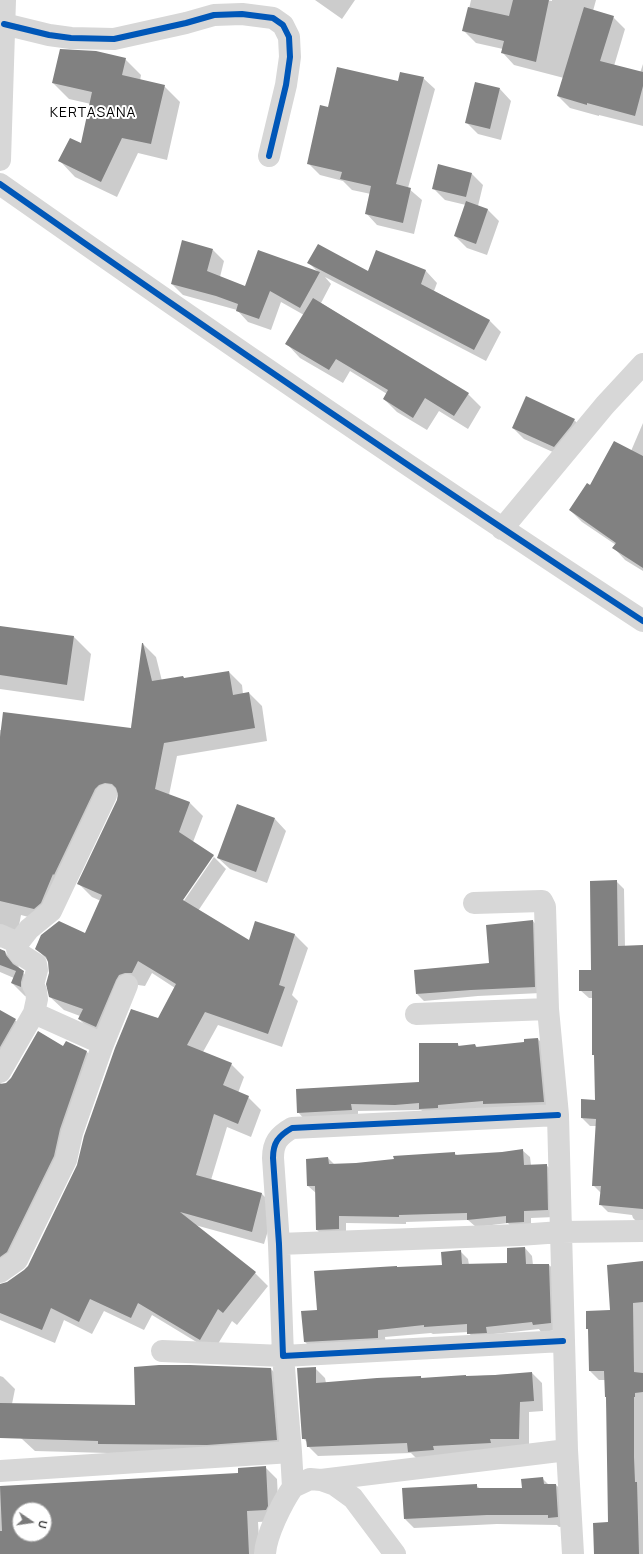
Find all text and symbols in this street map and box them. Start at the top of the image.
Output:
district label: KERTASANA [50,105,136,121]
north arrow [12,1502,52,1542]
text: U [35,1519,51,1530]

